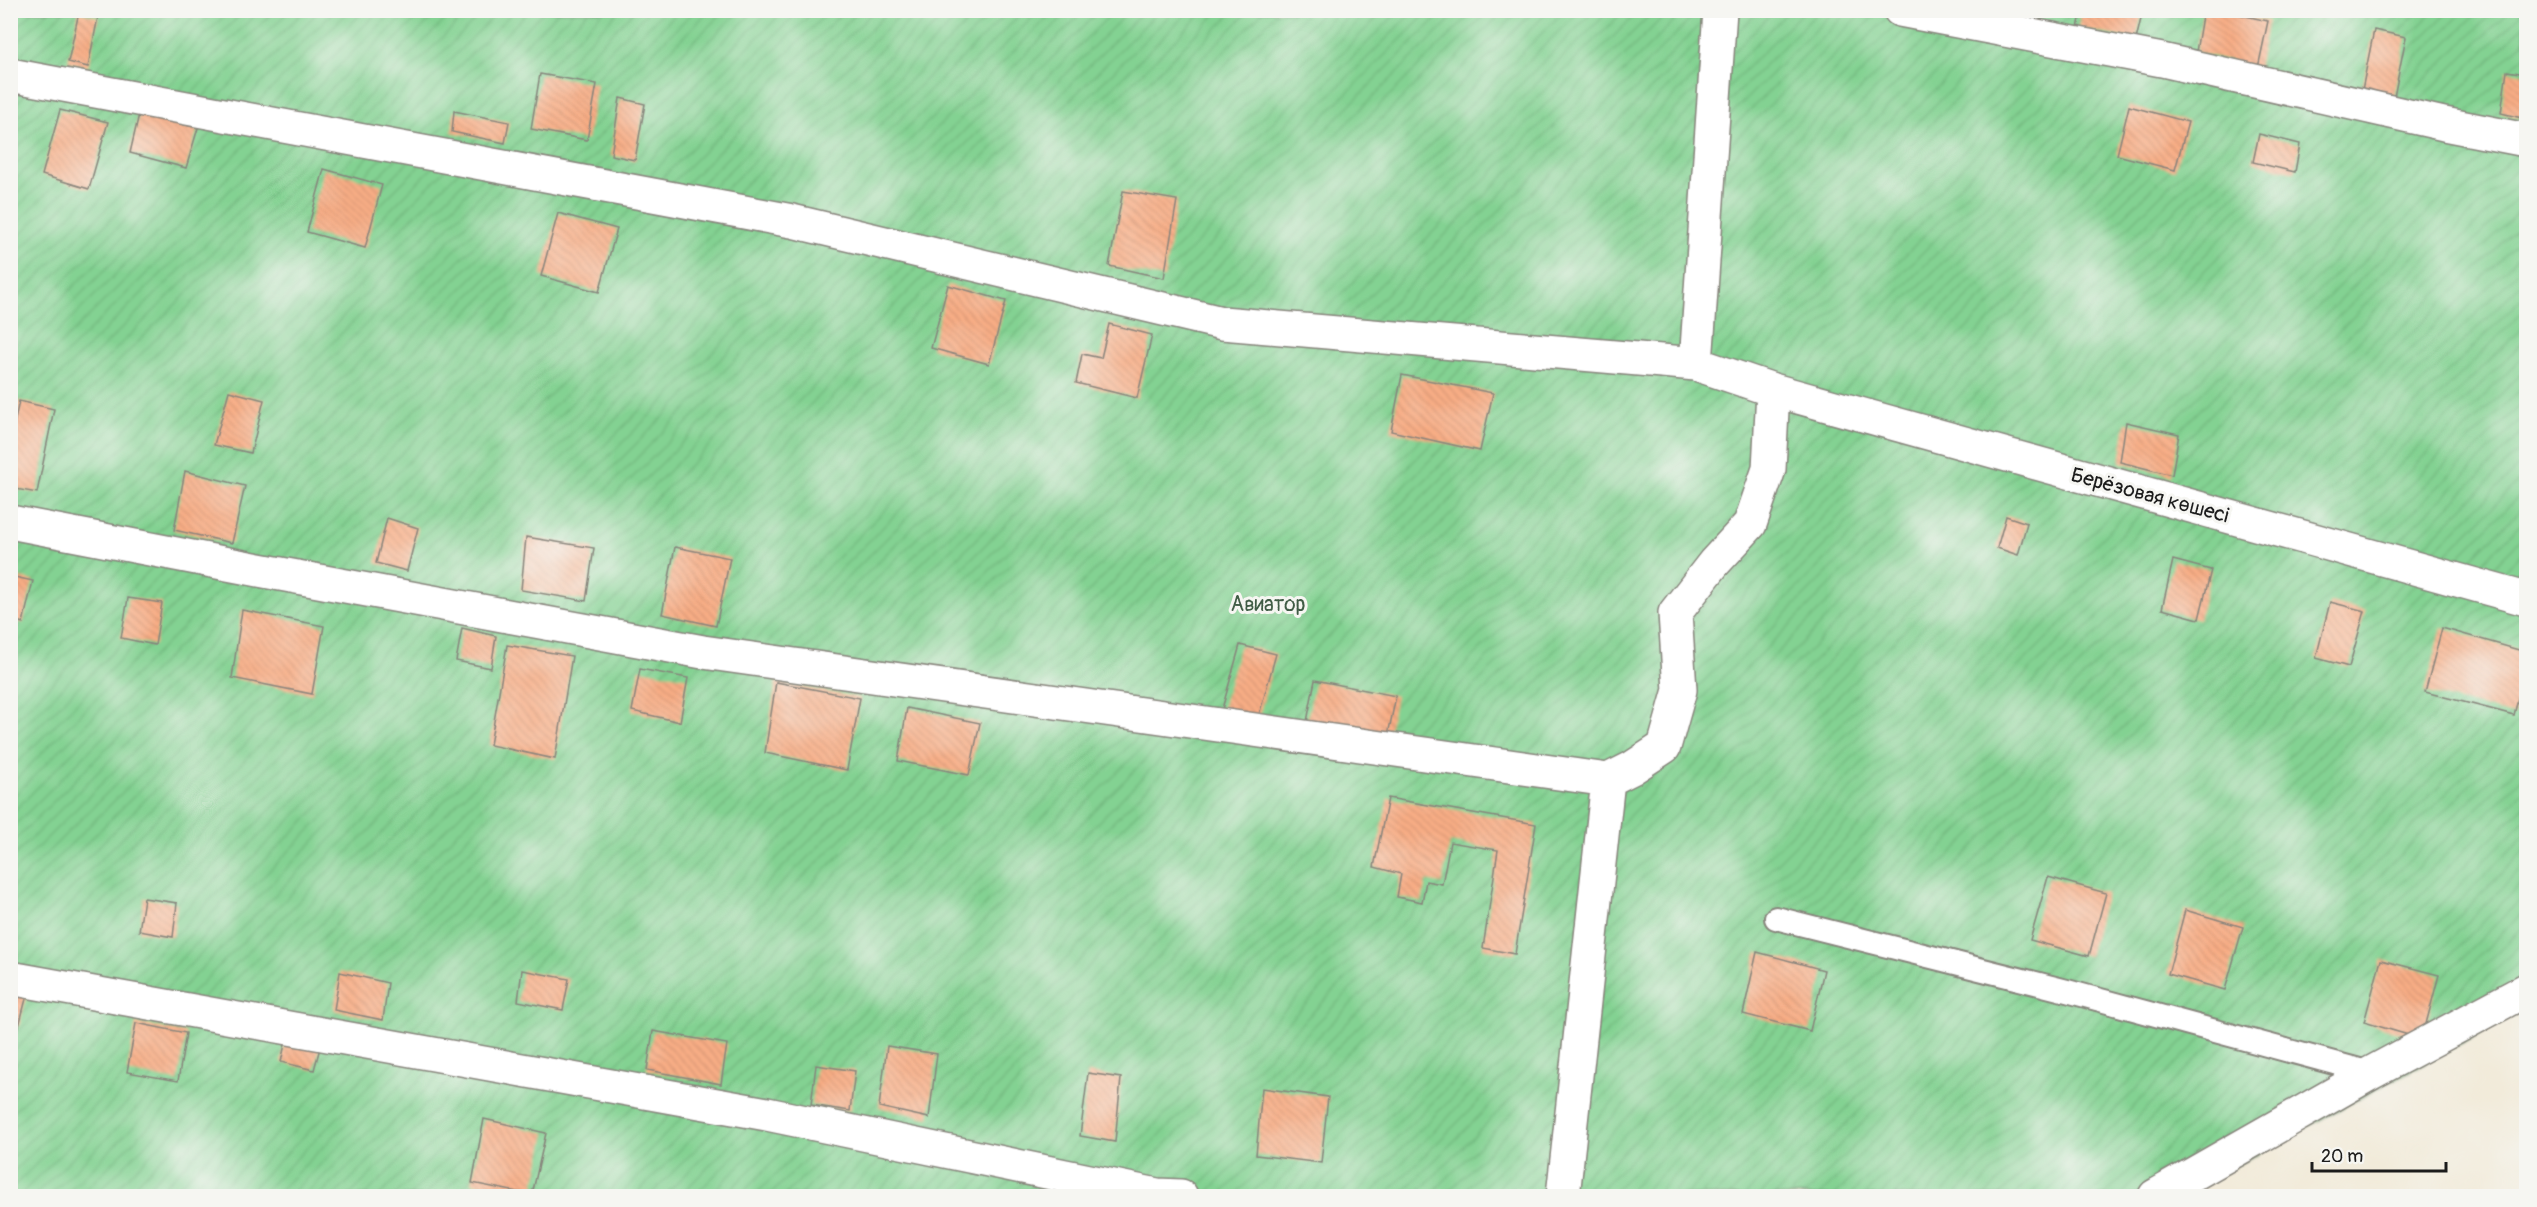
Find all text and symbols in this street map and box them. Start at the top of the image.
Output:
street label: Берёзовая көшесі [2068,461,2232,530]
park label: Авиатор [1231,591,1305,618]
scale bar [2312,1135,2446,1173]
text: 20 m [2321,1145,2363,1168]

